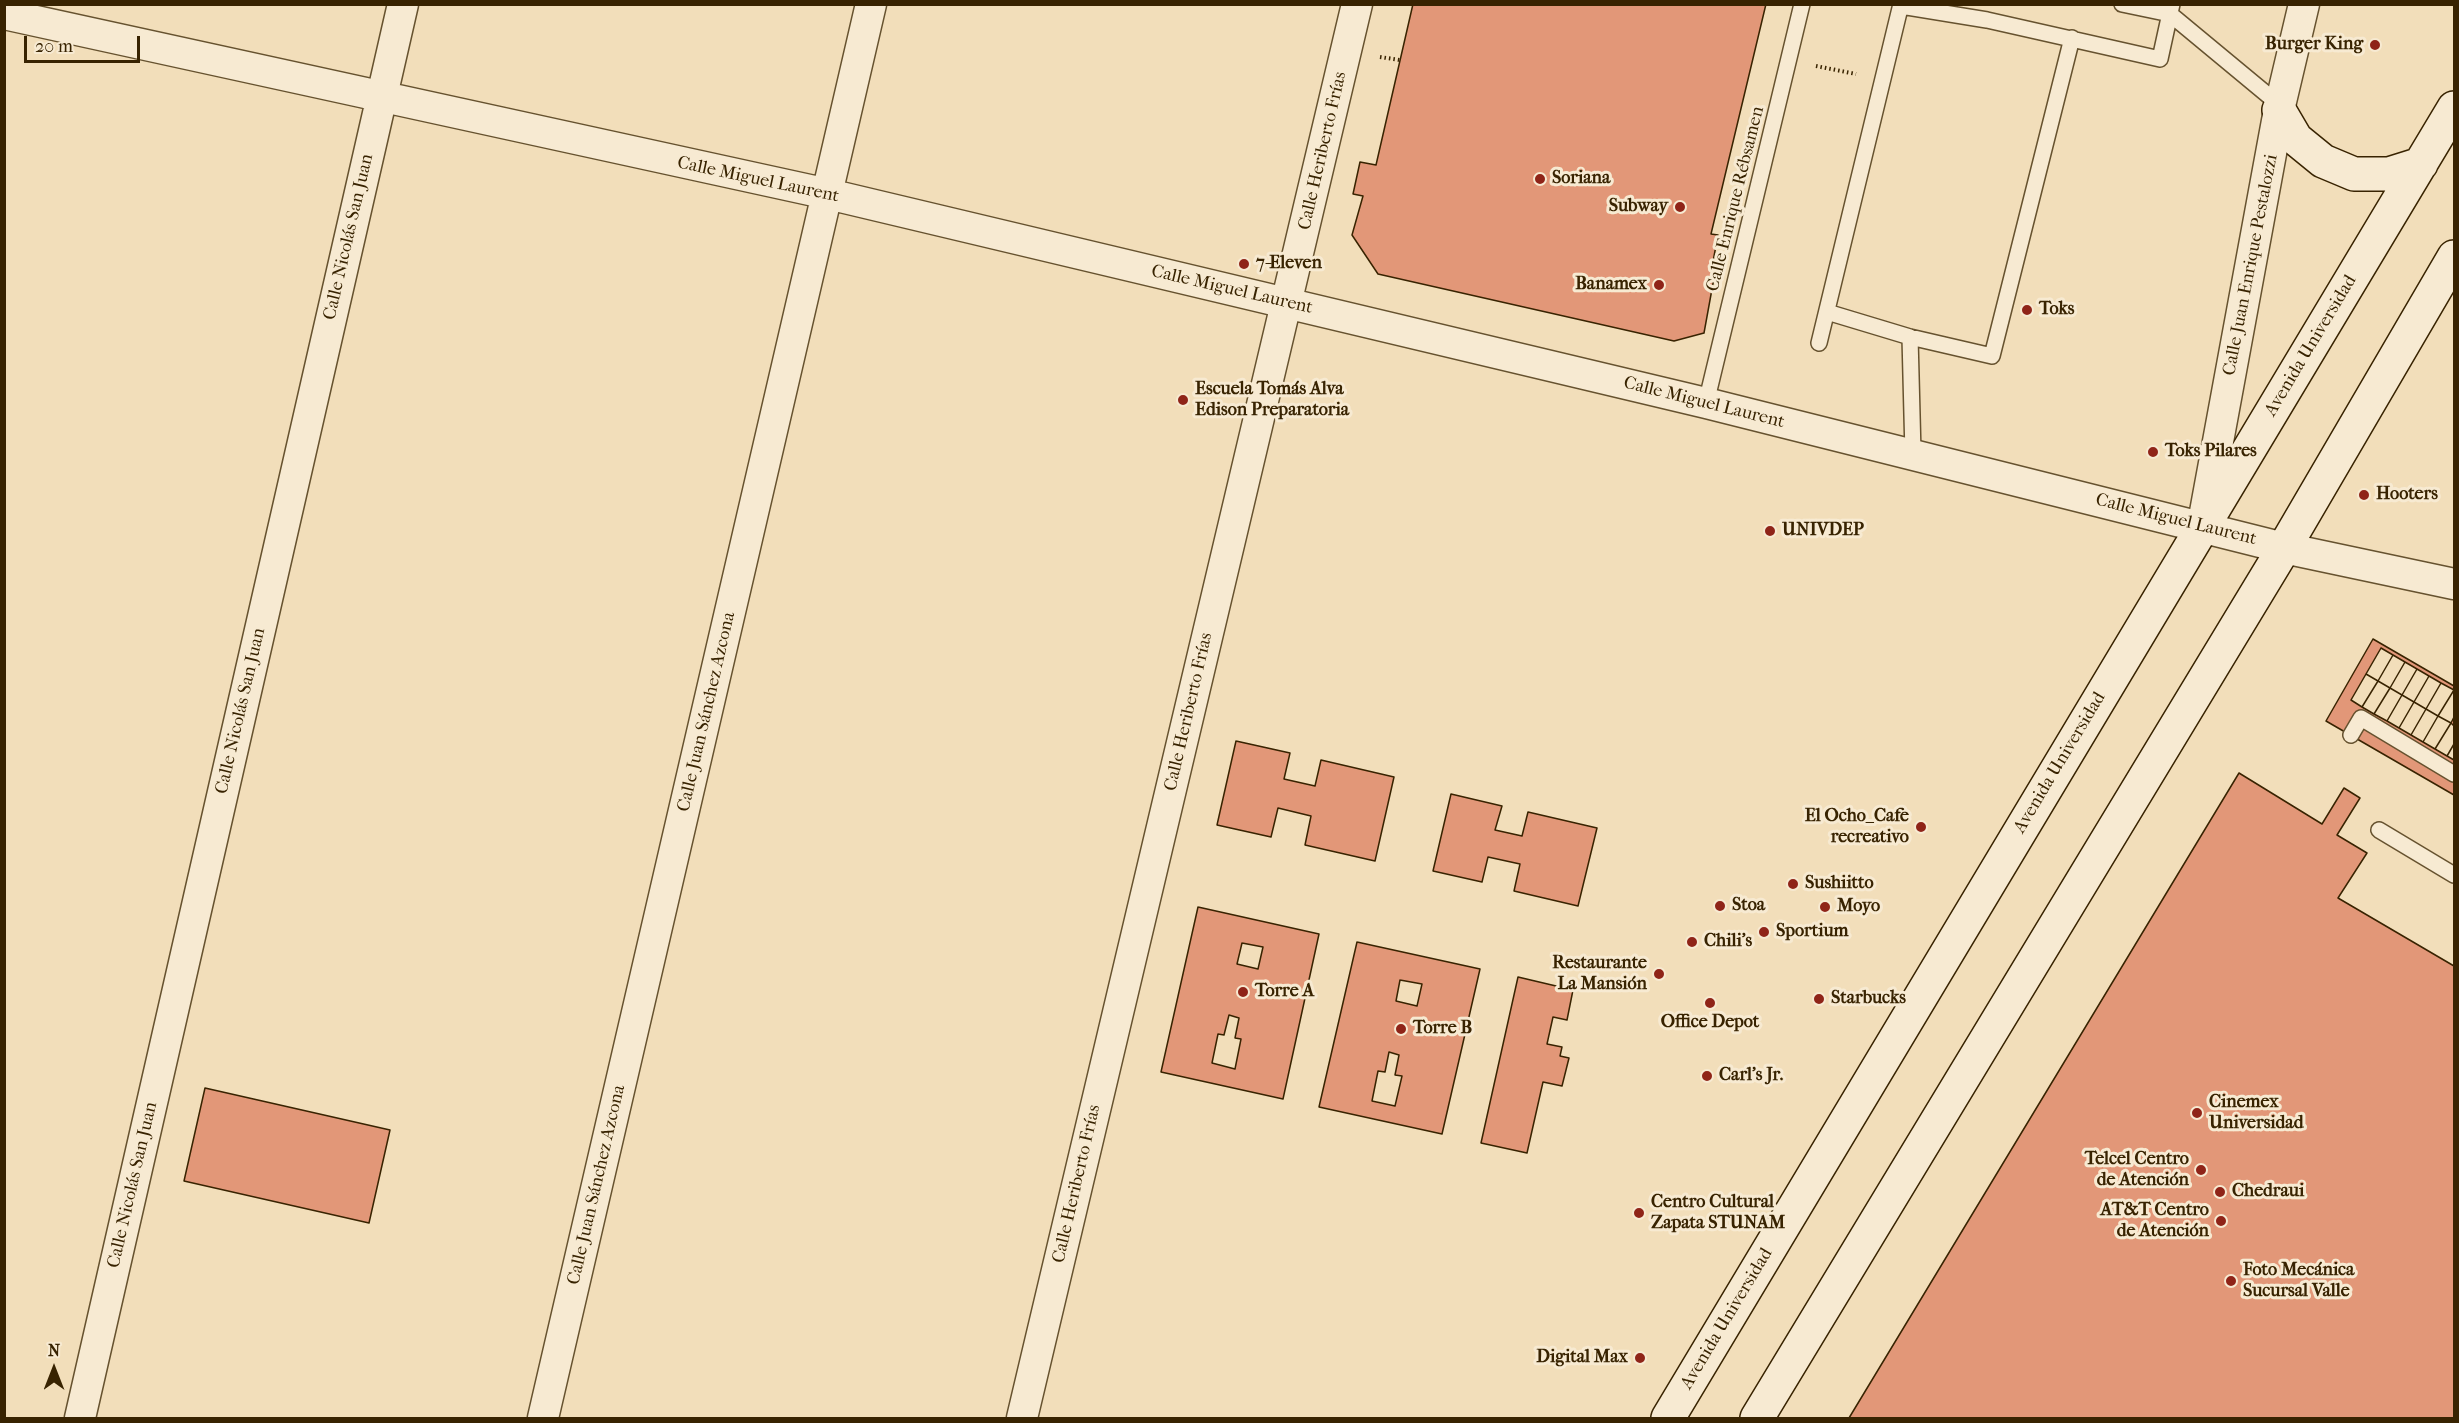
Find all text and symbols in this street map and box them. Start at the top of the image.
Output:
scale bar [27,24,142,62]
place label: Burger King [2265,34,2363,56]
text: 20 m [35,36,73,57]
marker: Burger King [2368,38,2382,52]
street label: Calle Heriberto Frías [1294,70,1352,232]
street label: Calle Enrique Rébsamen [1703,104,1769,294]
street label: Calle Nicolás San Juan [319,152,379,322]
street label: Calle Miguel Laurent [675,152,841,208]
street label: Calle Juan Enrique Pestalozzi [2219,153,2283,377]
place label: Soriana [1552,168,1610,190]
marker: Soriana [1533,172,1547,186]
place label: Subway [1609,196,1668,218]
marker: Subway [1673,200,1687,214]
place label: 7-Eleven [1256,253,1322,275]
marker: 7-Eleven [1237,257,1251,271]
street label: Calle Miguel Laurent [1149,261,1315,319]
street label: Avenida Universidad [2260,271,2362,421]
place label: Banamex [1575,274,1647,296]
marker: Banamex [1652,278,1666,292]
place label: Toks [2039,299,2074,321]
marker: Toks [2020,303,2034,317]
street label: Calle Miguel Laurent [1621,373,1787,433]
place label: Escuela Tomás Alva Edison Preparatoria [1195,379,1349,422]
marker: Escuela Tomás Alva Edison Preparatoria [1176,393,1190,407]
place label: Toks Pilares [2165,441,2257,463]
marker: Toks Pilares [2146,445,2160,459]
place label: Hooters [2376,484,2438,506]
marker: Hooters [2357,488,2371,502]
street label: Calle Miguel Laurent [2093,490,2259,550]
place label: UNIVDEP [1782,520,1864,542]
marker: UNIVDEP [1763,524,1777,538]
street label: Calle Juan Sánchez Azcona [674,610,740,814]
street label: Calle Nicolás San Juan [211,626,271,796]
street label: Calle Heriberto Frías [1160,631,1218,793]
street label: Avenida Universidad [2009,688,2111,838]
place label: El Ocho_Cafe recreativo [1805,806,1909,848]
marker: El Ocho_Cafe recreativo [1914,820,1928,834]
place label: Sushiitto [1805,873,1874,895]
marker: Sushiitto [1786,877,1800,891]
place label: Stoa [1732,895,1765,917]
place label: Moyo [1837,896,1880,918]
marker: Stoa [1713,899,1727,913]
marker: Moyo [1818,900,1832,914]
place label: Sportium [1776,921,1849,943]
marker: Sportium [1757,925,1771,939]
place label: Chili's [1704,931,1752,953]
marker: Chili's [1685,935,1699,949]
place label: Restaurante La Mansión [1552,953,1647,996]
marker: Restaurante La Mansión [1652,967,1666,981]
place label: Torre A [1255,981,1314,1003]
marker: Torre A [1236,985,1250,999]
place label: Starbucks [1831,988,1906,1010]
marker: Starbucks [1812,992,1826,1006]
marker: Office Depot [1703,996,1717,1010]
place label: Office Depot [1661,1012,1759,1034]
place label: Torre B [1413,1018,1472,1040]
marker: Torre B [1394,1022,1408,1036]
place label: Carl's Jr. [1719,1065,1783,1087]
marker: Carl's Jr. [1700,1069,1714,1083]
street label: Calle Juan Sánchez Azcona [564,1083,630,1287]
place label: Cinemex Universidad [2209,1092,2303,1134]
street label: Calle Nicolás San Juan [103,1100,163,1270]
street label: Calle Heriberto Frías [1048,1103,1106,1265]
marker: Cinemex Universidad [2190,1106,2204,1120]
place label: Telcel Centro de Atención [2085,1149,2189,1192]
marker: Telcel Centro de Atención [2194,1163,2208,1177]
place label: Chedraui [2232,1181,2304,1203]
marker: Chedraui [2213,1185,2227,1199]
place label: Centro Cultural Zapata STUNAM [1651,1192,1785,1234]
place label: AT&T Centro de Atención [2100,1200,2209,1242]
marker: Centro Cultural Zapata STUNAM [1632,1206,1646,1220]
marker: AT&T Centro de Atención [2214,1214,2228,1228]
street label: Avenida Universidad [1676,1244,1778,1394]
place label: Foto Mecánica Sucursal Valle [2243,1260,2354,1302]
marker: Foto Mecánica Sucursal Valle [2224,1274,2238,1288]
north arrow [24,1339,84,1399]
text: N [48,1341,60,1360]
place label: Digital Max [1536,1347,1628,1369]
marker: Digital Max [1633,1351,1647,1365]

